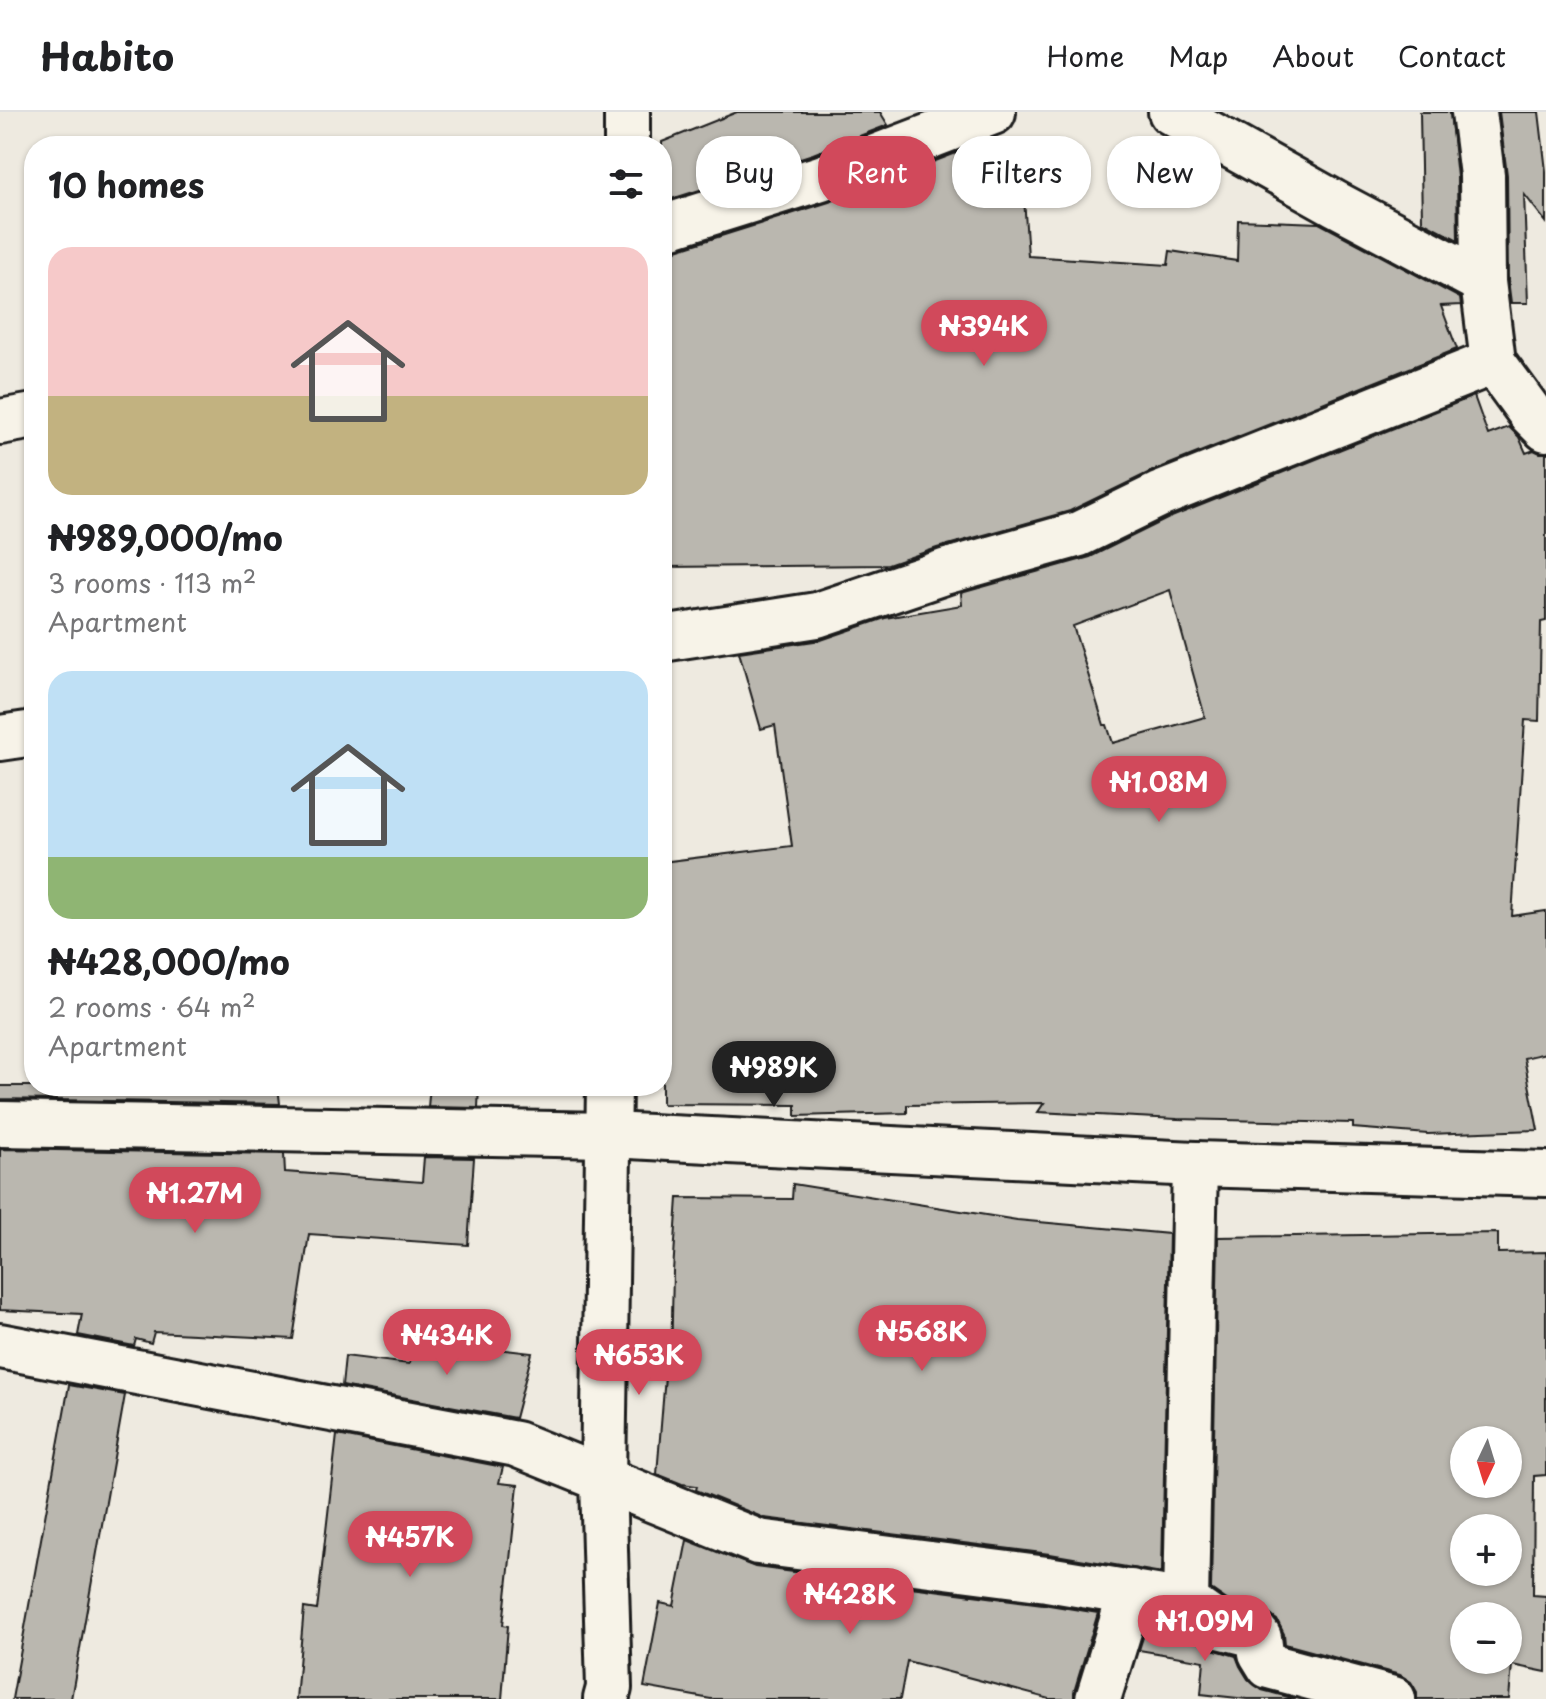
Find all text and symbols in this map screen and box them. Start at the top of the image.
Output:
text: Habito [40,27,174,84]
text: Home [1046,34,1124,77]
text: Map [1168,34,1228,77]
text: About [1272,34,1354,77]
text: Contact [1398,34,1506,77]
chip: Buy [696,136,802,208]
chip: Rent [818,136,936,208]
chip: Filters [952,136,1091,208]
chip: New [1107,136,1221,208]
text: 10 homes [48,158,204,210]
icon: filters [604,162,648,206]
icon: home [276,299,420,443]
pin: ₦394K [928,300,1040,368]
text: ₦394K [939,306,1029,345]
text: ₦989,000/mo [48,511,283,563]
text: 3 rooms · 113 m² [48,563,256,602]
text: Apartment [48,602,187,641]
icon: home [276,723,420,867]
pin: ₦1.08M [1094,756,1224,824]
text: ₦1.08M [1109,762,1209,801]
text: ₦428,000/mo [48,935,290,987]
text: 2 rooms · 64 m² [48,987,256,1026]
text: Apartment [48,1026,187,1065]
pin: ₦989K [718,1041,830,1109]
text: ₦989K [730,1047,818,1086]
pin: ₦1.27M [130,1167,260,1235]
text: ₦1.27M [147,1173,243,1212]
pin: ₦568K [866,1305,978,1373]
pin: ₦434K [391,1309,503,1377]
text: ₦568K [876,1311,968,1350]
text: ₦434K [401,1315,493,1354]
pin: ₦653K [583,1329,695,1397]
text: ₦653K [594,1335,684,1374]
north arrow [1450,1426,1522,1498]
map controls [1450,1426,1522,1674]
pin: ₦457K [354,1511,466,1579]
button: + [1450,1514,1522,1586]
text: ₦457K [366,1517,454,1556]
pin: ₦428K [794,1568,906,1636]
text: ₦428K [804,1574,896,1613]
pin: ₦1.09M [1140,1595,1270,1663]
text: ₦1.09M [1156,1601,1254,1640]
button: − [1450,1602,1522,1674]

